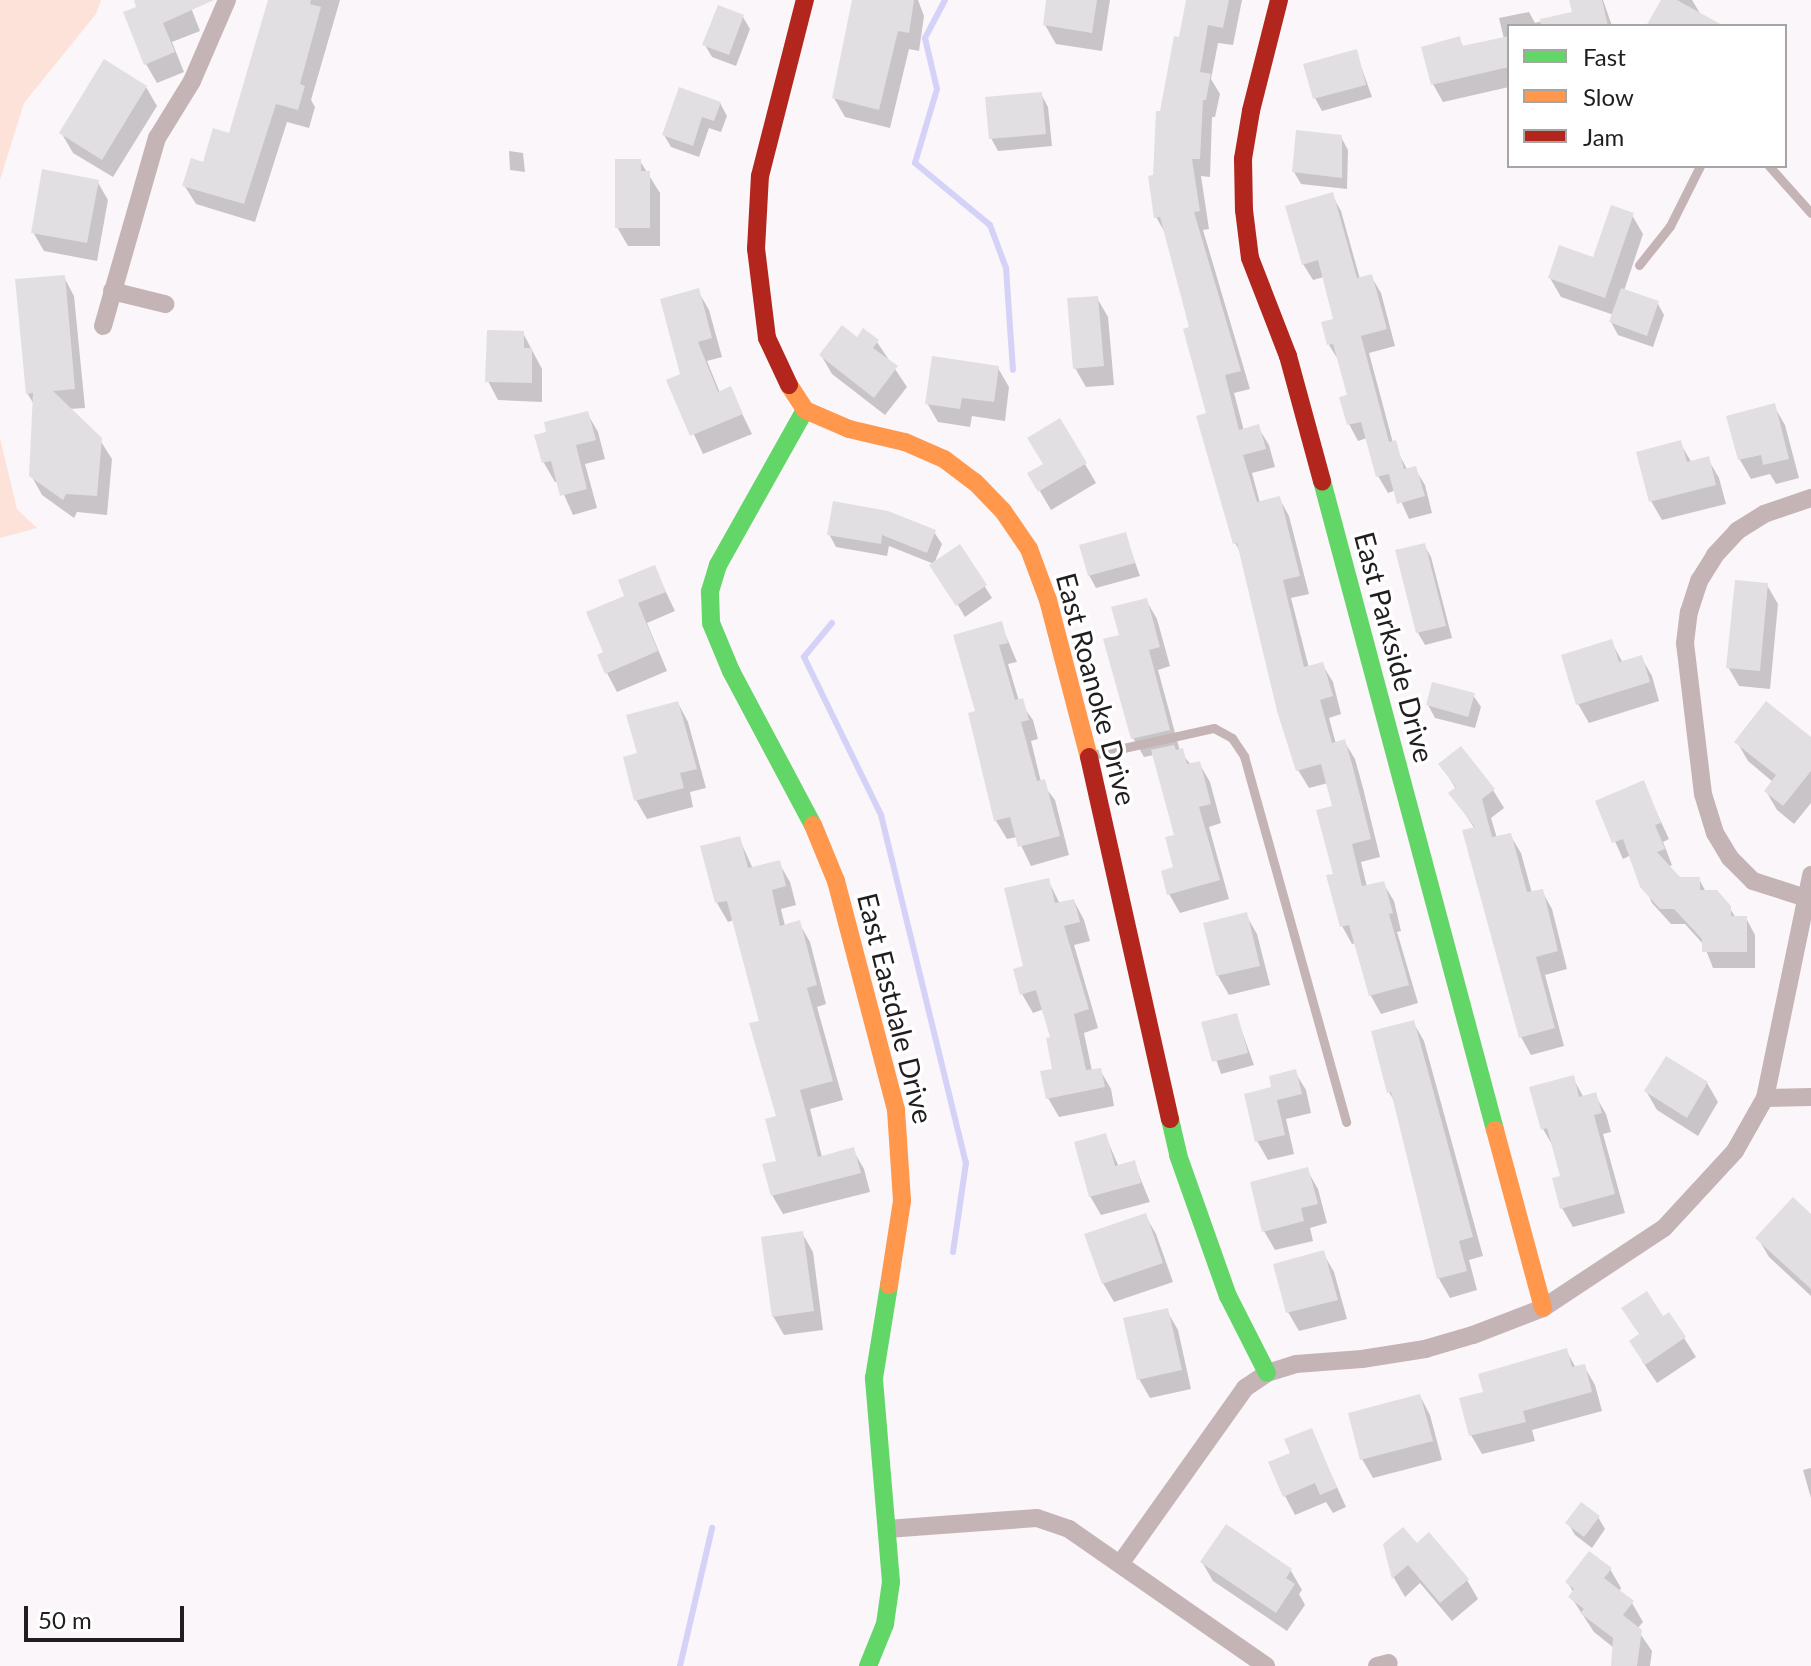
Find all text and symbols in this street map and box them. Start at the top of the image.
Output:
legend [1507,24,1787,168]
text: Fast [1583,42,1626,71]
text: Slow [1583,82,1634,111]
text: Jam [1583,122,1624,151]
street label: East Parkside Drive [1348,528,1442,766]
street label: East Roanoke Drive [1050,569,1144,809]
street label: East Eastdale Drive [851,889,941,1127]
scale bar [28,1590,188,1640]
text: 50 m [38,1605,92,1634]

